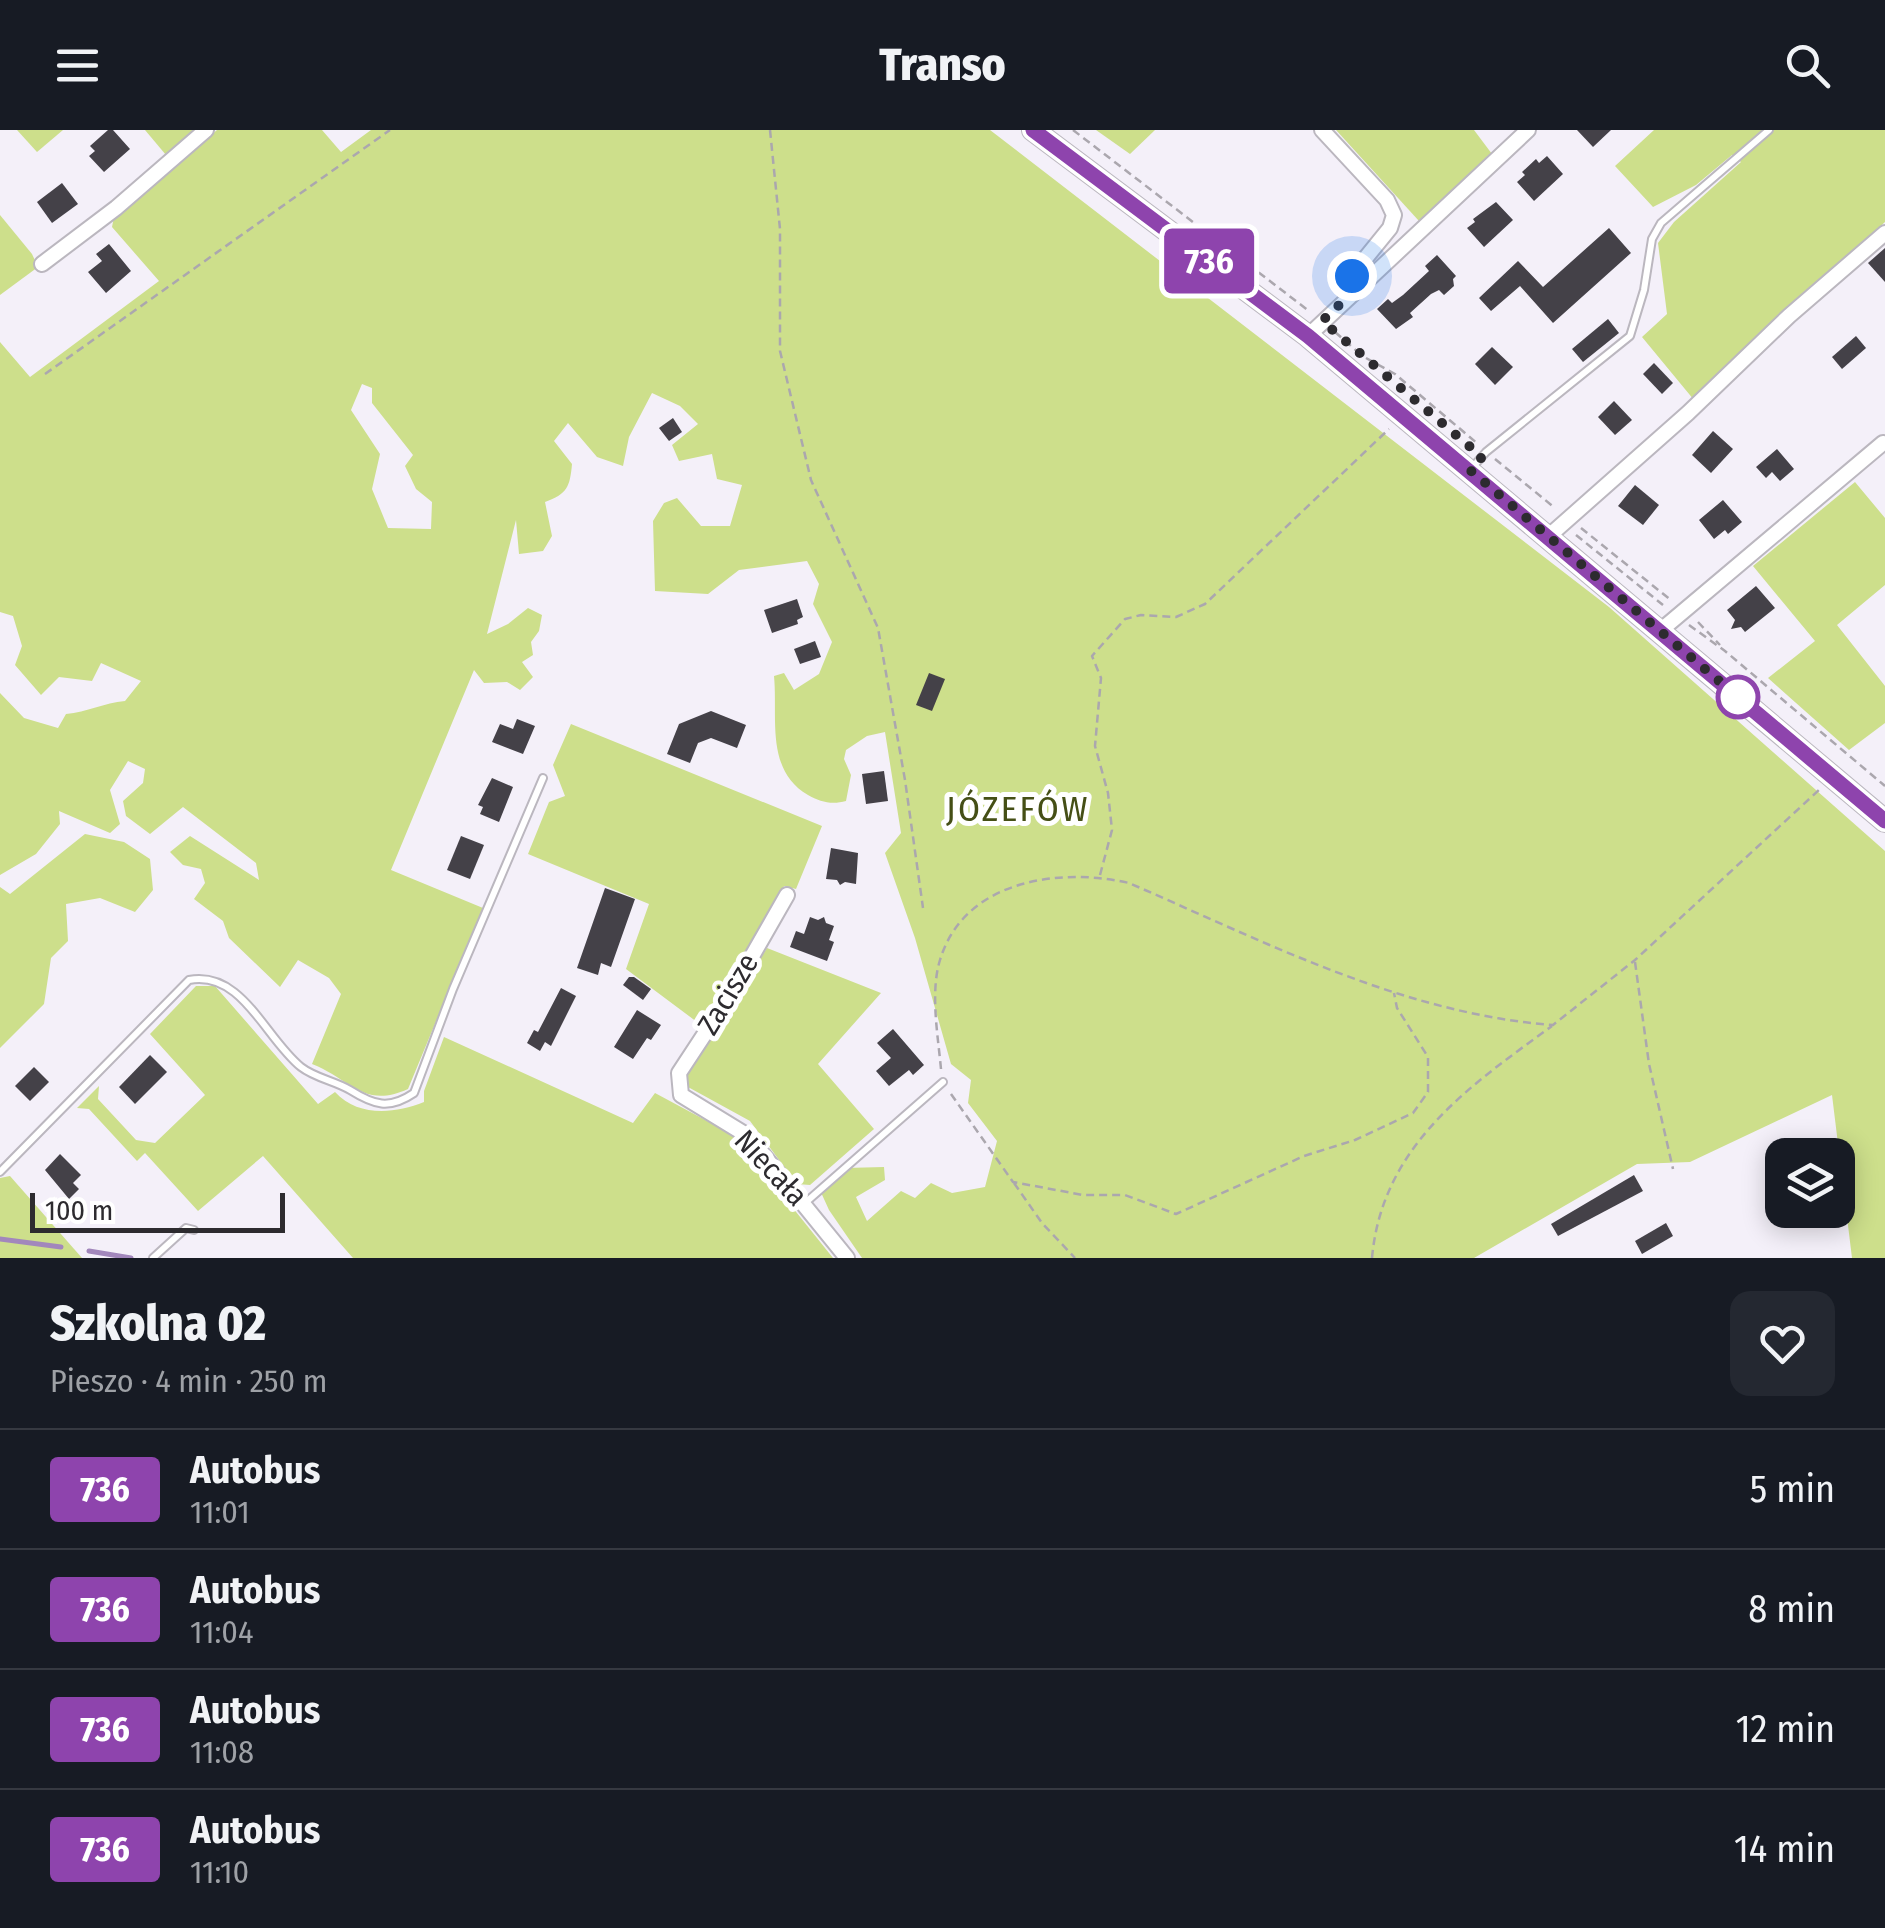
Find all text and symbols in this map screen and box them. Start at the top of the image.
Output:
icon: menu [50,38,105,93]
text: Transo [879,38,1006,92]
icon: search [1780,38,1835,93]
line badge: 736 [1152,228,1266,294]
text: 736 [1184,240,1234,282]
your location [1327,251,1377,301]
unlabelled marker [1717,676,1759,718]
district label: JÓZEFÓW [946,788,1090,830]
street label: Zacisze [690,947,766,1041]
street label: Niecała [727,1123,815,1213]
map controls [1765,1138,1855,1228]
button: layers [1765,1138,1855,1228]
scale bar [30,1188,285,1232]
text: 100 m [45,1194,113,1227]
button: heart [1730,1291,1835,1396]
text: Szkolna 02 [50,1295,266,1353]
text: Pieszo · 4 min · 250 m [50,1362,327,1400]
text: Autobus [190,1447,320,1493]
text: 5 min [1750,1466,1835,1512]
text: 736 [80,1468,130,1510]
text: 11:01 [190,1493,250,1531]
text: Autobus [190,1567,320,1613]
text: 8 min [1748,1586,1835,1632]
text: 736 [80,1588,130,1630]
text: 11:04 [190,1613,253,1651]
text: Autobus [190,1687,320,1733]
text: 12 min [1736,1706,1835,1752]
text: 736 [80,1708,130,1750]
text: 11:08 [190,1733,254,1771]
text: Autobus [190,1807,320,1853]
text: 14 min [1734,1826,1835,1872]
text: 736 [80,1828,130,1870]
text: 11:10 [190,1853,249,1891]

